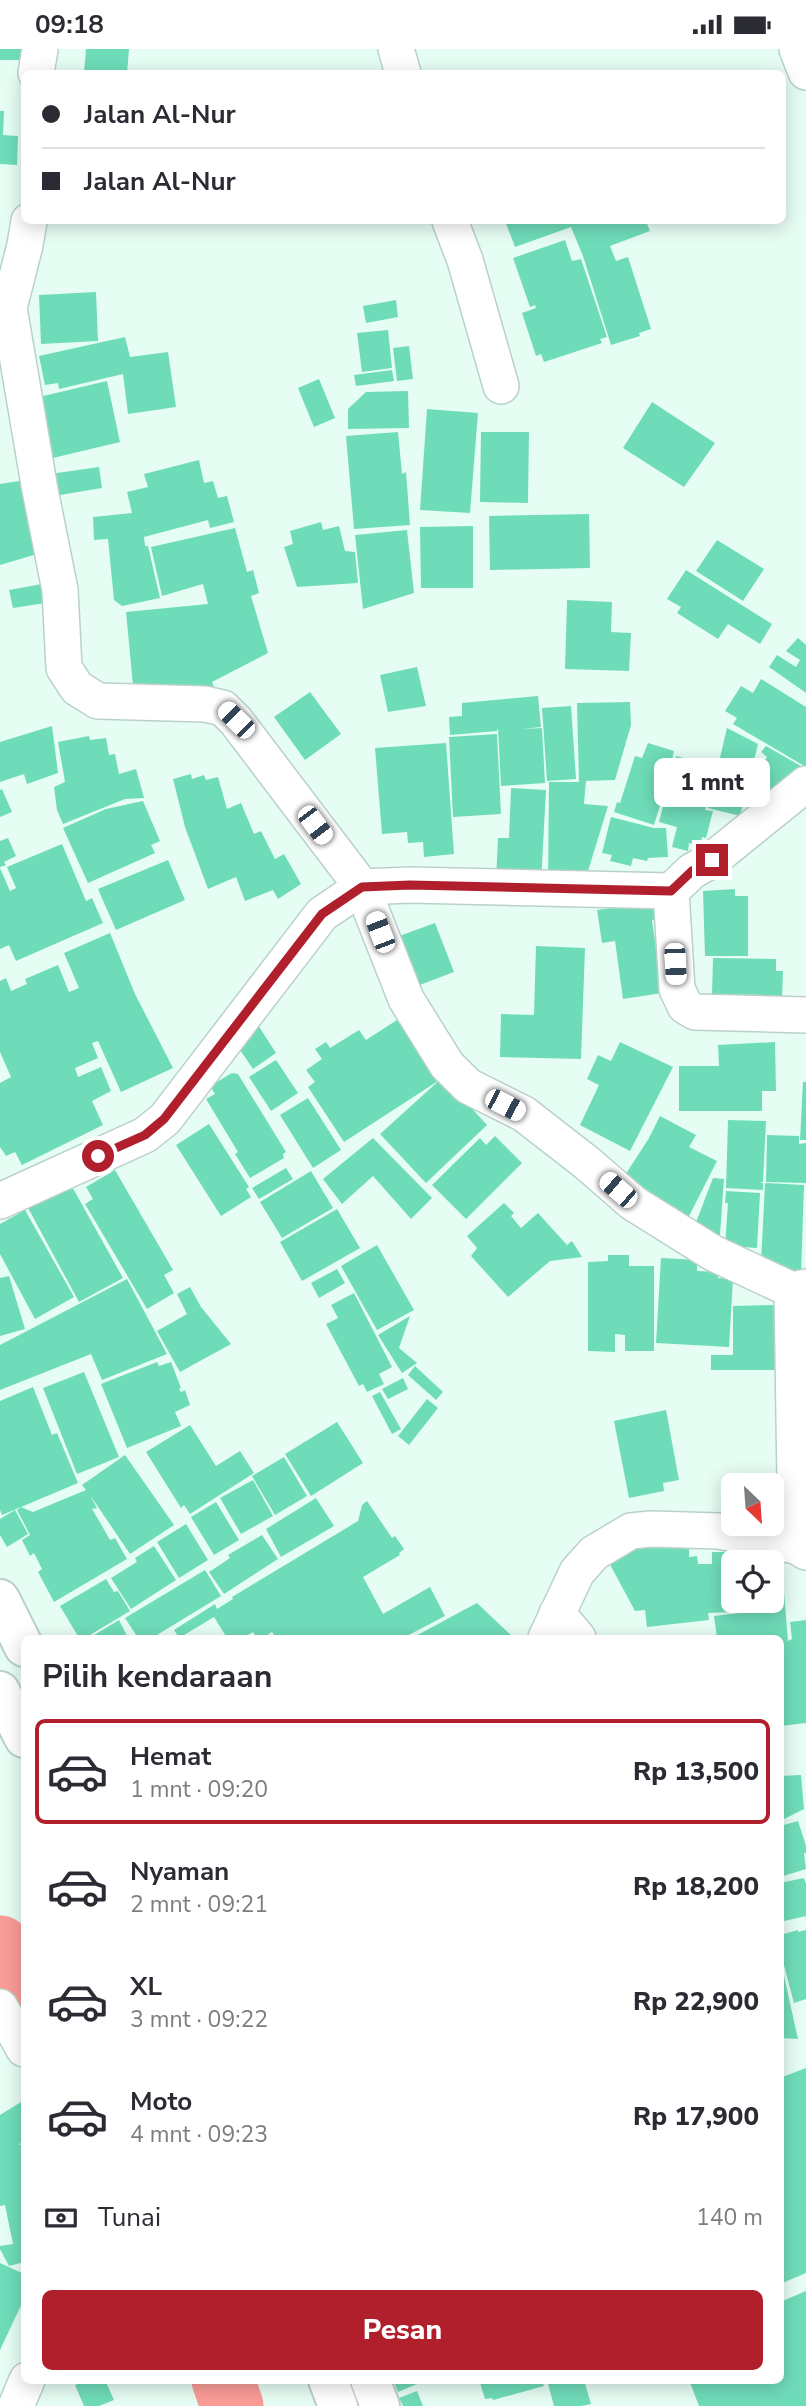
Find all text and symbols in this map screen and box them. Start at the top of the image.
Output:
text: 09:18 [35,7,104,42]
text: Jalan Al-Nur [84,97,236,132]
text: Jalan Al-Nur [84,164,236,199]
car [214,698,259,742]
callout: 1 mnt [654,759,770,807]
text: 1 mnt [680,767,744,798]
car [294,802,337,848]
route end [696,844,728,876]
car [363,909,398,955]
car [664,942,687,986]
car [482,1086,529,1124]
route start [82,1140,114,1172]
car [596,1168,641,1212]
north arrow [721,1473,784,1537]
map controls [721,1473,784,1613]
button: locate [721,1550,784,1613]
text: Pilih kendaraan [42,1655,272,1698]
text: Hemat [130,1739,211,1774]
icon: car [46,1740,109,1803]
text: Rp 13,500 [633,1754,759,1789]
text: 1 mnt · 09:20 [130,1774,268,1805]
text: Nyaman [130,1854,229,1889]
icon: car [46,1855,109,1918]
text: Rp 18,200 [633,1869,759,1904]
text: 2 mnt · 09:21 [130,1889,268,1920]
text: XL [130,1969,162,2004]
icon: car [46,1970,109,2033]
text: Rp 22,900 [633,1984,759,2019]
text: 3 mnt · 09:22 [130,2004,268,2035]
text: Moto [130,2084,192,2119]
icon: car [46,2085,109,2148]
text: Rp 17,900 [633,2099,759,2134]
text: 4 mnt · 09:23 [130,2119,268,2150]
icon: cash [42,2199,80,2237]
text: Tunai [98,2200,161,2235]
text: 140 m [696,2202,763,2233]
button: Pesan [42,2290,763,2370]

